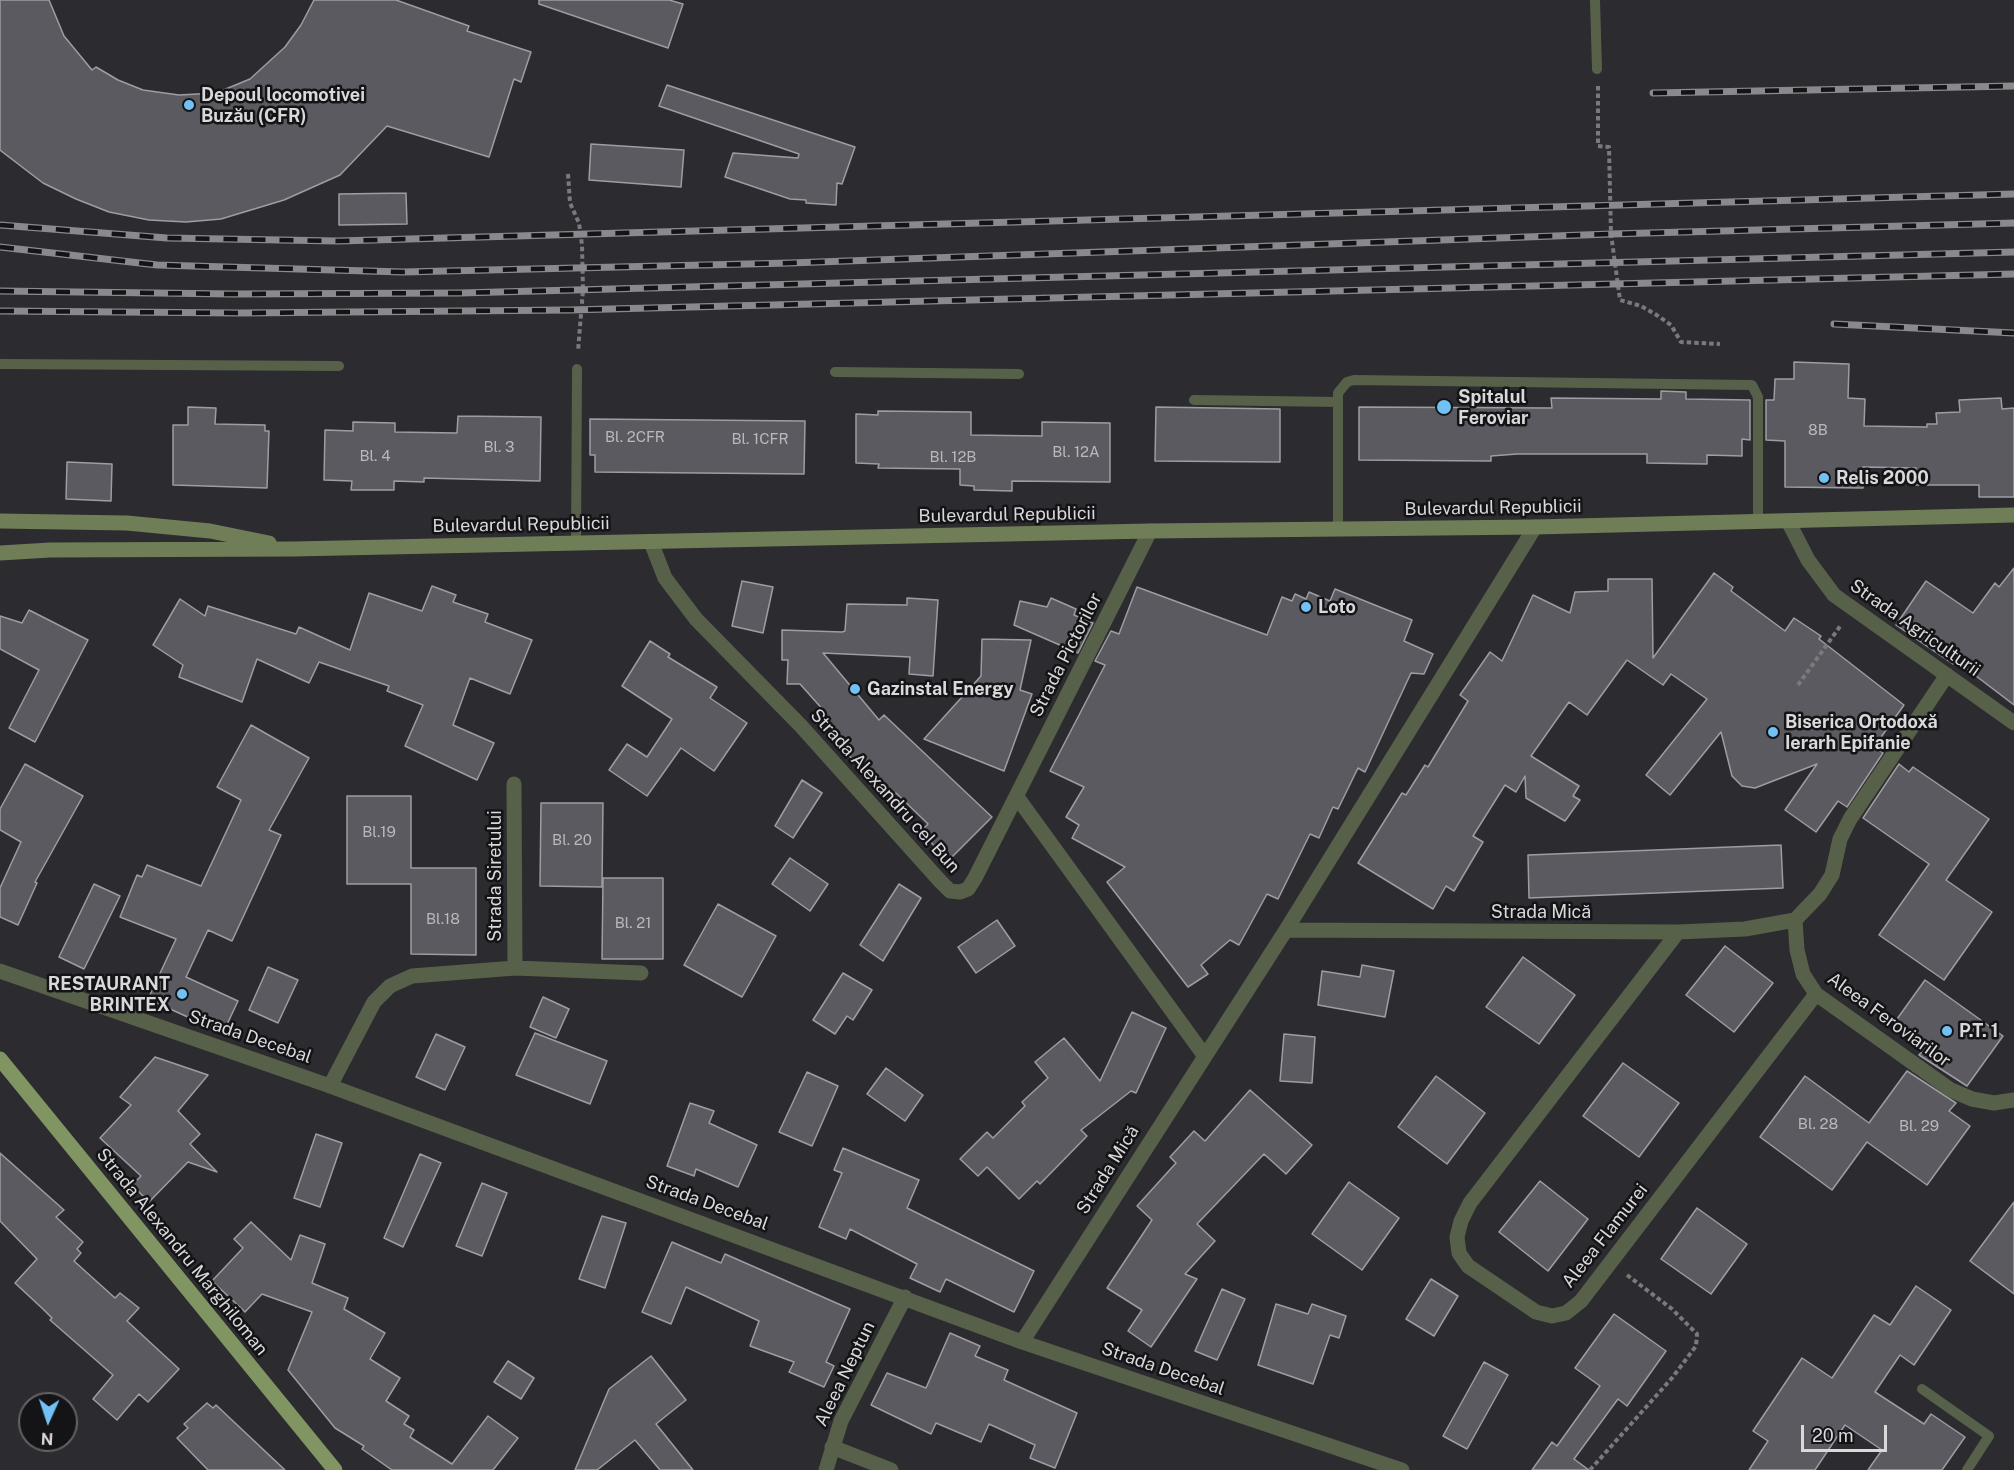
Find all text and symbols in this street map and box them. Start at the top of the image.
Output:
place label: Depoul locomotivei Buzău (CFR) [201,84,365,127]
marker: Depoul locomotivei Buzău (CFR) [182,98,196,112]
place label: Spitalul Feroviar [1458,386,1528,428]
marker: Spitalul Feroviar [1435,398,1453,416]
house number: 8B [1808,421,1828,439]
house number: Bl. 2CFR [605,428,665,446]
house number: Bl. 1CFR [731,430,789,448]
house number: Bl. 3 [483,438,515,456]
house number: Bl. 12A [1052,443,1100,461]
house number: Bl. 4 [359,447,391,465]
house number: Bl. 12B [930,448,976,466]
place label: Relis 2000 [1836,467,1929,489]
marker: Relis 2000 [1817,471,1831,485]
street label: Bulevardul Republicii [1404,496,1582,520]
street label: Bulevardul Republicii [918,503,1096,527]
street label: Bulevardul Republicii [432,513,610,537]
street label: Strada Agriculturii [1846,575,1984,681]
street label: Strada Pictorilor [1025,589,1107,721]
place label: Loto [1318,596,1356,618]
marker: Loto [1299,600,1313,614]
place label: Gazinstal Energy [867,678,1014,700]
marker: Gazinstal Energy [848,682,862,696]
street label: Strada Alexandru cel Bun [806,704,964,878]
place label: Biserica Ortodoxă Ierarh Epifanie [1785,711,1938,754]
marker: Biserica Ortodoxă Ierarh Epifanie [1766,725,1780,739]
street label: Strada Siretului [484,810,506,942]
house number: Bl.19 [362,823,396,841]
house number: Bl. 20 [552,831,592,849]
street label: Strada Mică [1491,901,1591,923]
house number: Bl.18 [426,910,460,928]
house number: Bl. 21 [615,914,651,932]
street label: Aleea Feroviarilor [1823,968,1955,1072]
place label: RESTAURANT BRINTEX [48,973,170,1016]
marker: RESTAURANT BRINTEX [175,987,189,1001]
street label: Strada Decebal [185,1006,315,1068]
place label: P.T. 1 [1959,1020,1999,1042]
marker: P.T. 1 [1940,1024,1954,1038]
house number: Bl. 28 [1798,1115,1838,1133]
house number: Bl. 29 [1899,1117,1939,1135]
street label: Strada Mică [1072,1122,1144,1218]
street label: Strada Alexandru Marghiloman [92,1144,272,1360]
street label: Strada Decebal [643,1171,771,1235]
street label: Aleea Flamurei [1558,1180,1652,1292]
street label: Aleea Neptun [810,1318,880,1430]
street label: Strada Decebal [1098,1338,1228,1400]
north arrow [18,1392,78,1452]
scale bar [1804,1413,1890,1451]
text: 20 m [1812,1425,1854,1446]
text: N [40,1429,54,1448]

